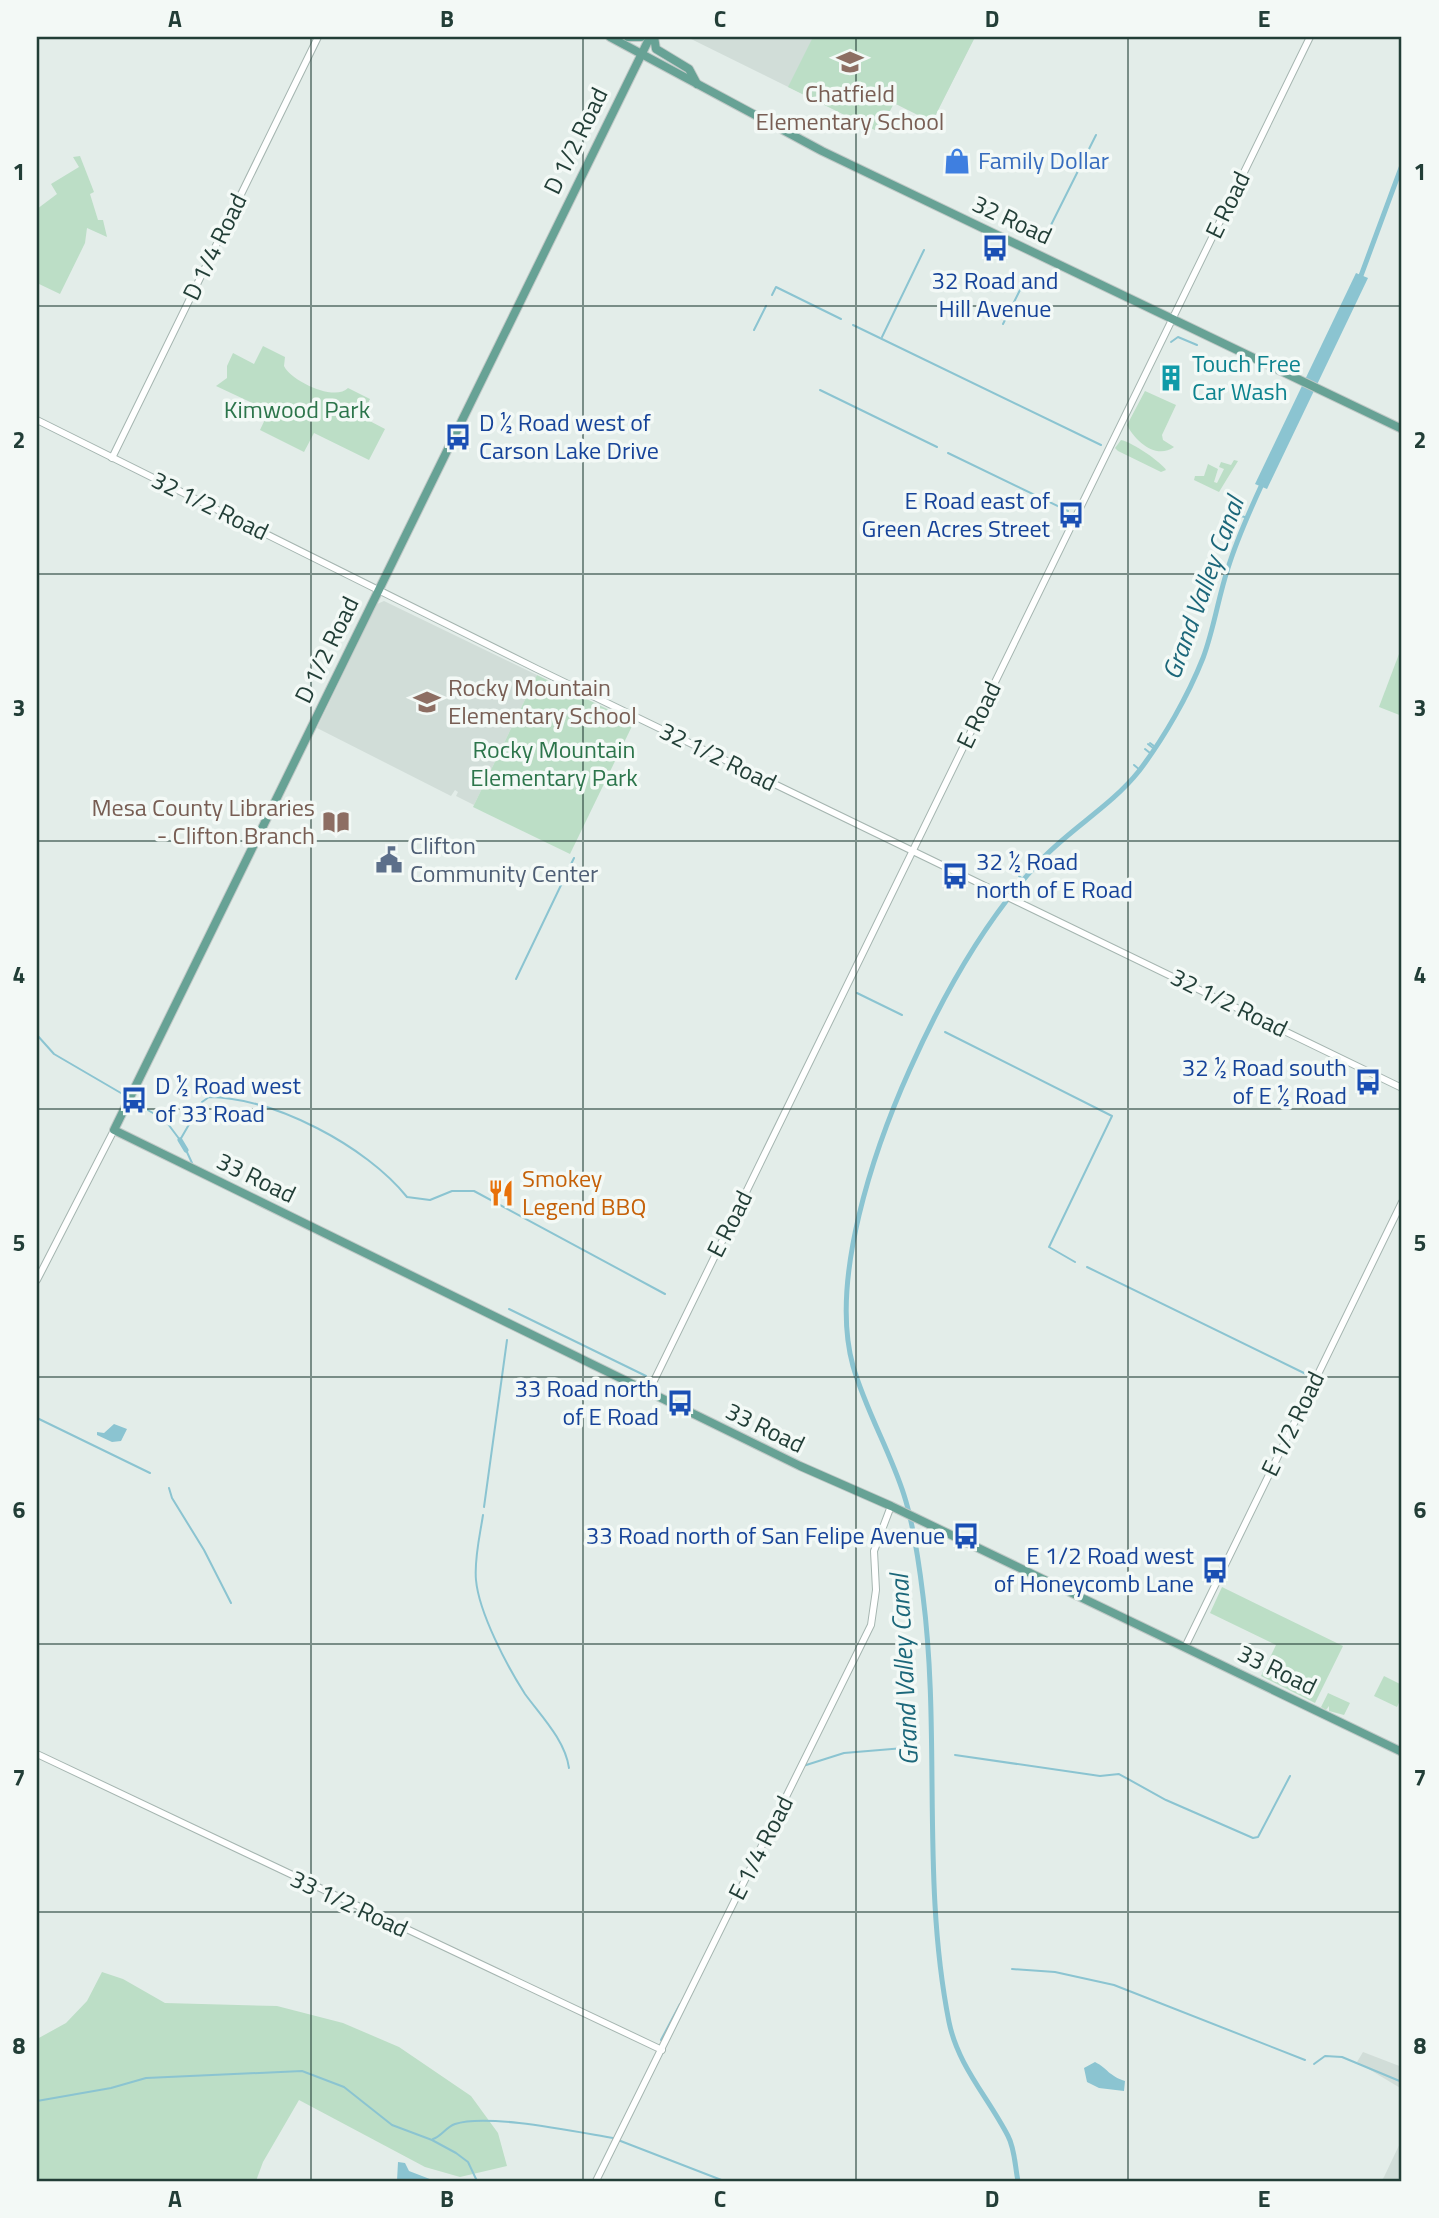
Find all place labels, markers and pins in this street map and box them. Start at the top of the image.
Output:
school or university icon: Chatfield Elementary School [835,47,865,77]
place label: Chatfield Elementary School [756,75,944,139]
place label: Family Dollar [978,142,1109,178]
shop icon: Family Dollar [942,146,972,176]
bus stop icon: 32 Road and Hill Avenue [980,233,1010,263]
place label: 32 Road and Hill Avenue [931,262,1059,326]
place label: Touch Free Car Wash [1192,345,1301,409]
building icon: Touch Free Car Wash [1156,363,1186,393]
place label: D ½ Road west of Carson Lake Drive [479,404,659,468]
bus stop icon: D ½ Road west of Carson Lake Drive [443,422,473,452]
place label: E Road east of Green Acres Street [862,482,1051,546]
bus stop icon: E Road east of Green Acres Street [1056,500,1086,530]
place label: Rocky Mountain Elementary School [448,669,637,733]
school or university icon: Rocky Mountain Elementary School [412,687,442,717]
place label: Mesa County Libraries - Clifton Branch [91,789,315,853]
library icon: Mesa County Libraries - Clifton Branch [321,807,351,837]
place label: Clifton Community Center [410,827,598,891]
place label: 32 ½ Road north of E Road [976,843,1133,907]
public building icon: Clifton Community Center [374,845,404,875]
bus stop icon: 32 ½ Road north of E Road [940,861,970,891]
place label: 32 ½ Road south of E ½ Road [1182,1049,1347,1113]
place label: D ½ Road west of 33 Road [155,1067,301,1131]
bus stop icon: 32 ½ Road south of E ½ Road [1353,1067,1383,1097]
bus stop icon: D ½ Road west of 33 Road [119,1085,149,1115]
place label: Smokey Legend BBQ [522,1160,646,1224]
restaurant icon: Smokey Legend BBQ [486,1178,516,1208]
place label: 33 Road north of E Road [514,1370,659,1434]
bus stop icon: 33 Road north of E Road [665,1388,695,1418]
place label: 33 Road north of San Felipe Avenue [586,1517,945,1553]
bus stop icon: 33 Road north of San Felipe Avenue [951,1521,981,1551]
place label: E 1/2 Road west of Honeycomb Lane [994,1537,1195,1601]
bus stop icon: E 1/2 Road west of Honeycomb Lane [1200,1555,1230,1585]

